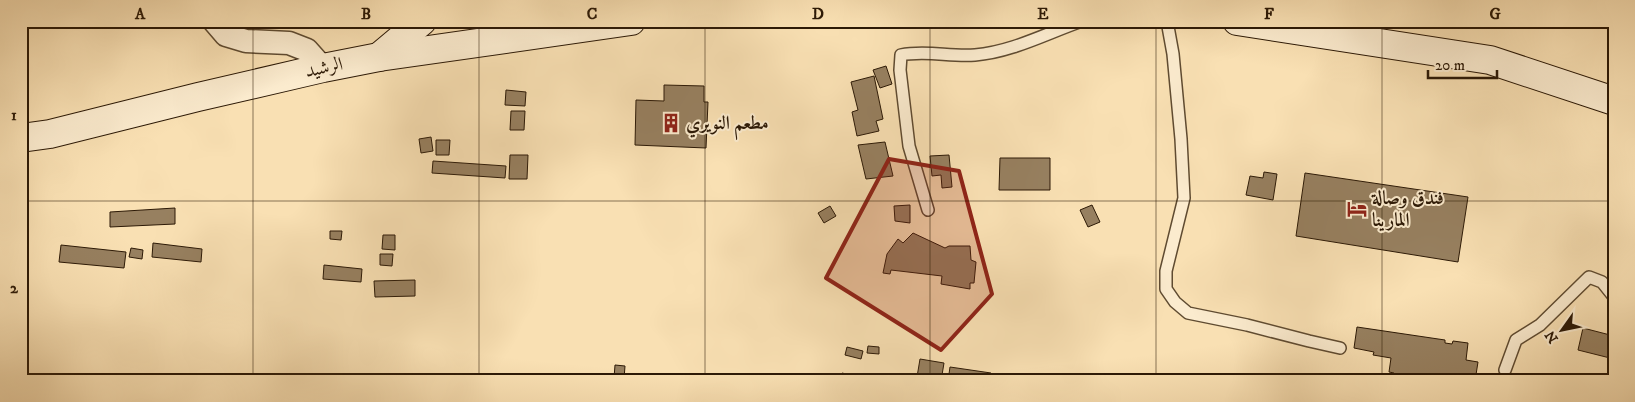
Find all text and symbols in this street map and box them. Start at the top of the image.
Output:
text: A [134,4,146,24]
text: B [361,4,371,24]
text: C [587,4,597,24]
text: D [812,4,824,24]
text: E [1037,4,1049,24]
text: F [1264,4,1274,24]
text: G [1489,4,1501,24]
scale bar [1428,48,1496,80]
street label: الرشيد [303,53,345,83]
text: 20 m [1435,56,1465,75]
text: 1 [11,105,17,125]
building icon: مطعم النويري [660,112,682,134]
place label: مطعم النويري [686,112,769,140]
place label: فندق وصالة المارينا [1371,187,1444,232]
hotel icon: فندق وصالة المارينا [1346,198,1368,220]
text: 2 [10,278,19,298]
north arrow [1538,304,1588,354]
text: N [1541,326,1563,346]

